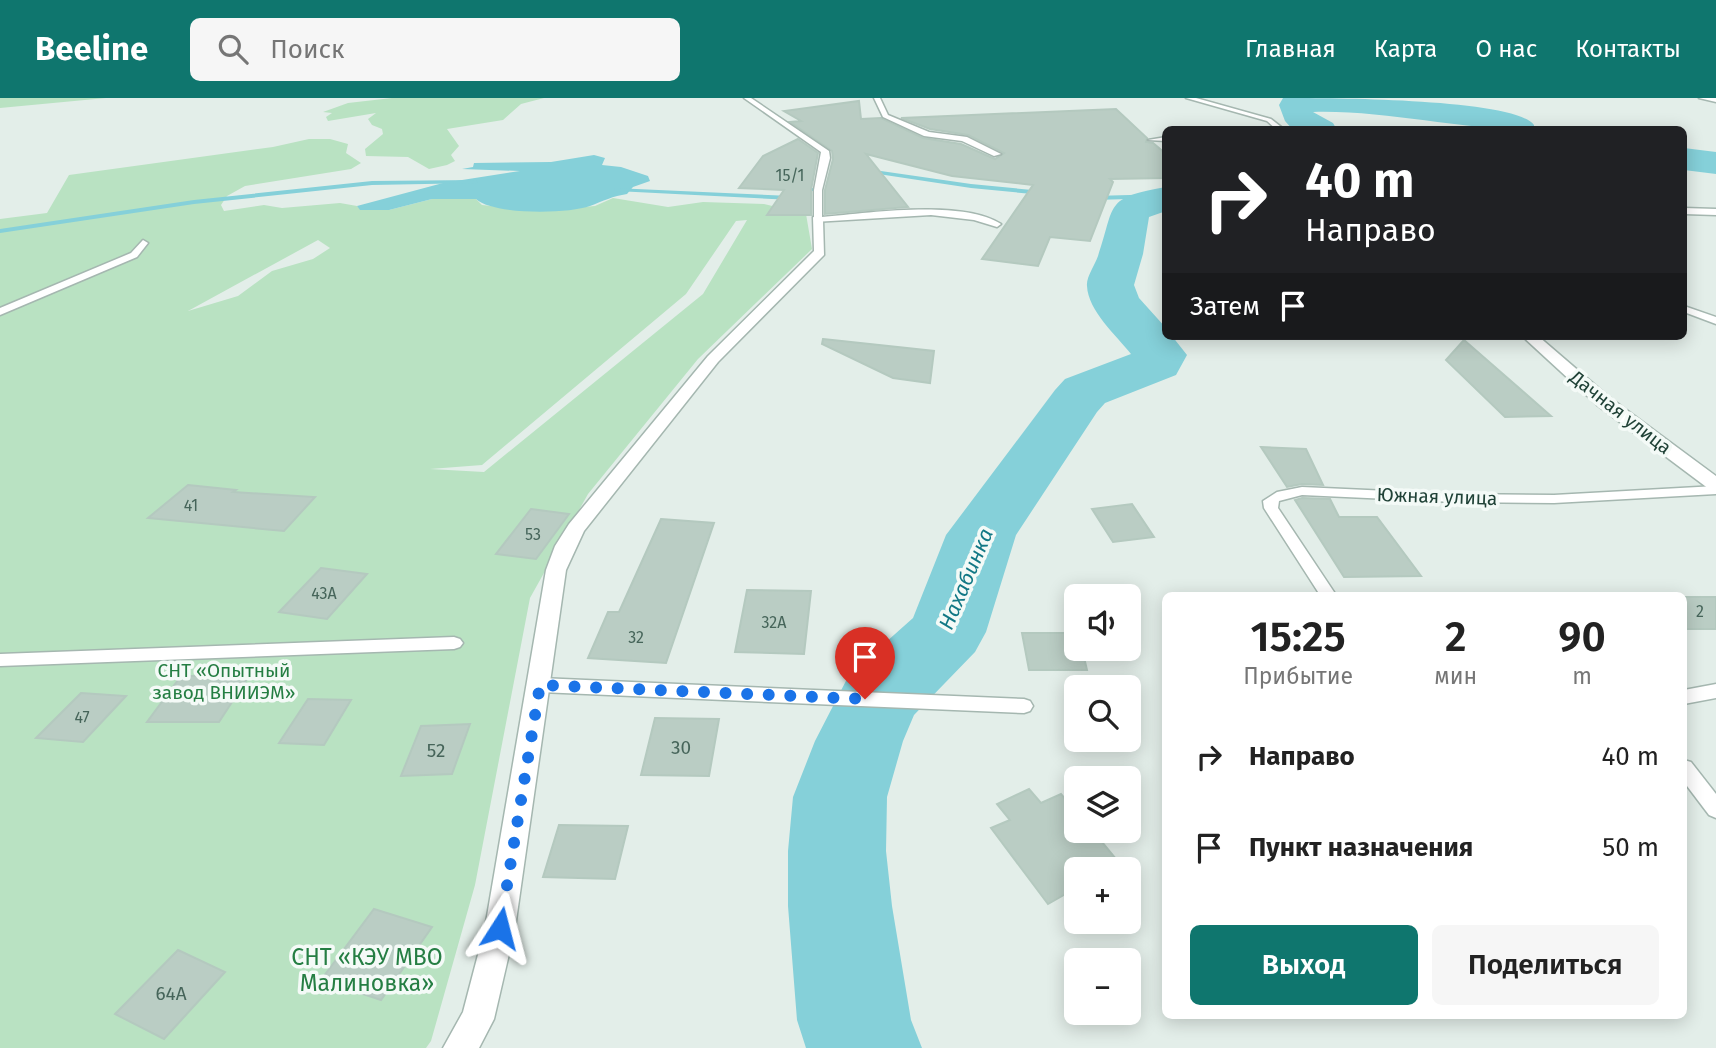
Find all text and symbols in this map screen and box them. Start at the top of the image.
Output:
search box [190,18,680,81]
text: Beeline [35,29,148,69]
icon: search [214,30,252,68]
text: Поиск [270,34,344,65]
text: Главная [1245,35,1336,63]
text: Карта [1374,35,1437,63]
text: О нас [1475,35,1537,63]
text: Контакты [1575,35,1681,63]
text: 40 m [1305,151,1414,210]
icon: right [1190,154,1281,245]
house number: 15/1 [776,166,804,185]
text: Направо [1305,211,1436,249]
icon: arrive [1274,287,1312,325]
text: Затем [1190,291,1260,322]
street label: Дачная улица [1565,365,1676,459]
street label: Южная улица [1376,483,1498,510]
house number: 41 [184,496,198,515]
water label: Нахабинка [933,524,999,634]
house number: 53 [525,525,541,544]
house number: 43А [311,584,338,603]
map controls [1064,584,1141,1025]
button: sound [1064,584,1141,661]
house number: 2 [1696,602,1704,621]
text: 15:25 [1251,612,1346,662]
text: 2 [1445,612,1466,662]
text: 90 [1558,612,1606,662]
house number: 32А [762,613,787,632]
pin [835,627,895,699]
house number: 32 [628,628,644,647]
icon: arrive [846,638,884,676]
park label: СНТ «Опытный завод ВНИИЭМ» [153,659,295,704]
text: Прибытие [1243,662,1353,690]
text: мин [1434,662,1477,690]
text: m [1572,662,1592,690]
button: search [1064,675,1141,752]
house number: 47 [74,708,90,727]
house number: 30 [671,736,691,759]
icon: right [1190,738,1228,776]
house number: 52 [427,739,445,762]
text: Направо [1249,741,1355,772]
text: 40 m [1601,741,1659,772]
button: layers [1064,766,1141,843]
icon: arrive [1190,829,1228,867]
text: Пункт назначения [1249,832,1473,863]
text: 50 m [1602,832,1659,863]
button: + [1064,857,1141,934]
position arrow [463,891,537,965]
button: Выход [1190,925,1418,1005]
button: Поделиться [1432,925,1659,1005]
park label: СНТ «КЭУ МВО Малиновка» [291,943,443,997]
button: − [1064,948,1141,1025]
house number: 64А [155,982,187,1005]

